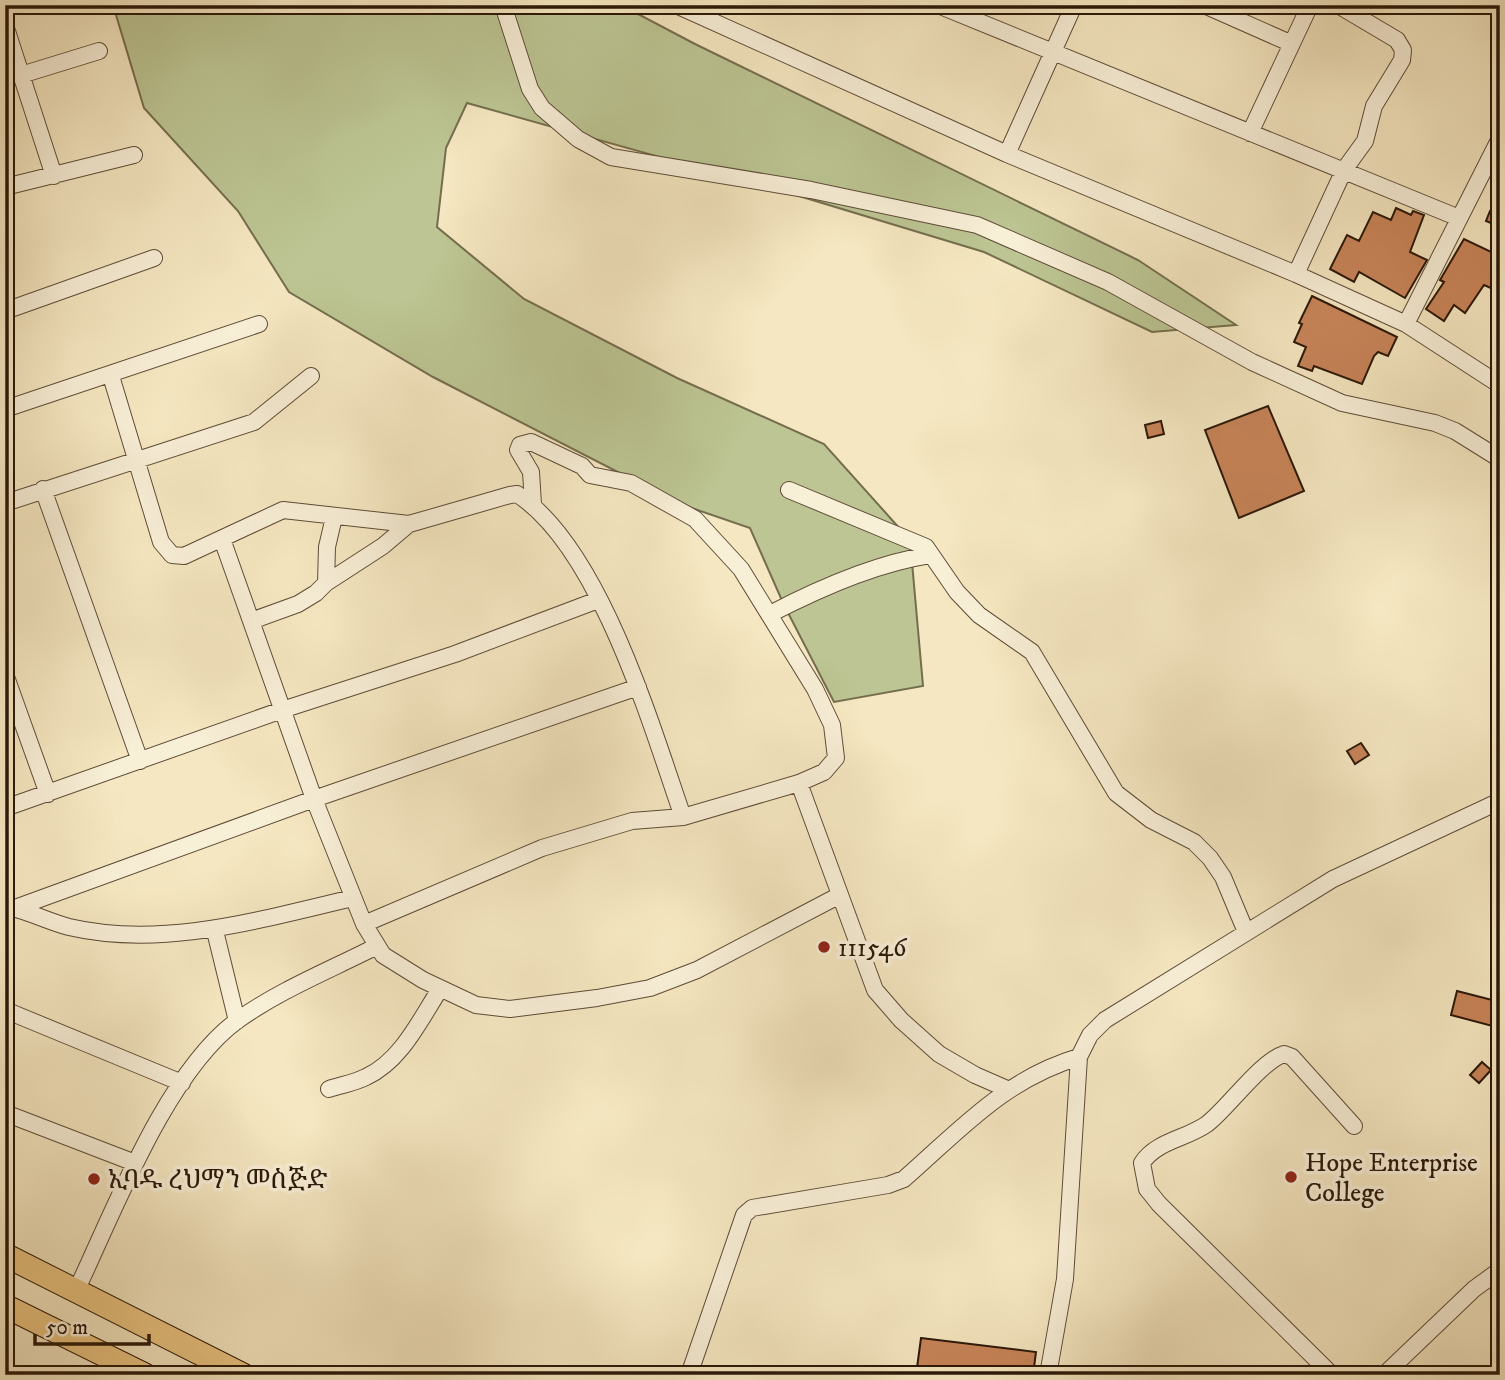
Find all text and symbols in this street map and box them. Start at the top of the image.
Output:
place label: 111546 [838,932,908,965]
marker: 111546 [816,939,832,955]
place label: Hope Enterprise College [1305,1147,1478,1210]
place label: ኢባዱ ረህማን መስጅድ [108,1164,328,1197]
marker: Hope Enterprise College [1283,1169,1299,1185]
marker: ኢባዱ ረህማን መስጅድ [86,1171,102,1187]
scale bar [35,1303,149,1347]
text: 50 m [46,1315,88,1341]

